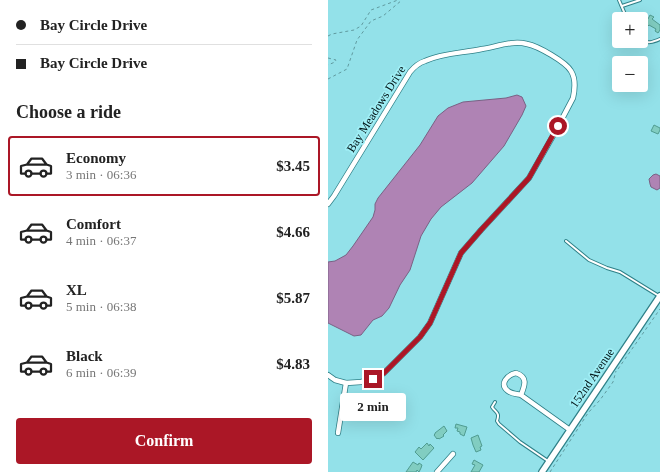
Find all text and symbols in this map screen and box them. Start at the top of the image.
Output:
map controls [612,12,648,92]
button: + [612,12,648,48]
text: Bay Circle Drive [40,17,147,33]
text: Bay Circle Drive [40,55,147,71]
button: − [612,56,648,92]
street label: Bay Meadows Drive [344,63,408,155]
text: Choose a ride [16,102,121,122]
route start [549,117,567,135]
icon: car [18,148,54,184]
text: Economy [66,150,126,166]
text: $3.45 [276,158,310,174]
text: 3 min · 06:36 [66,167,136,182]
icon: car [18,214,54,250]
text: Comfort [66,216,121,232]
text: $4.66 [276,224,310,240]
text: 4 min · 06:37 [66,233,136,248]
icon: car [18,280,54,316]
text: XL [66,282,87,298]
text: $5.87 [276,290,310,306]
text: 5 min · 06:38 [66,299,136,314]
icon: car [18,346,54,382]
street label: 152nd Avenue [567,346,617,410]
text: Black [66,348,103,364]
text: $4.83 [276,356,310,372]
text: 6 min · 06:39 [66,365,136,380]
route end [364,370,382,388]
callout: 2 min [340,393,406,421]
text: 2 min [357,399,389,414]
button: Confirm [16,418,312,464]

